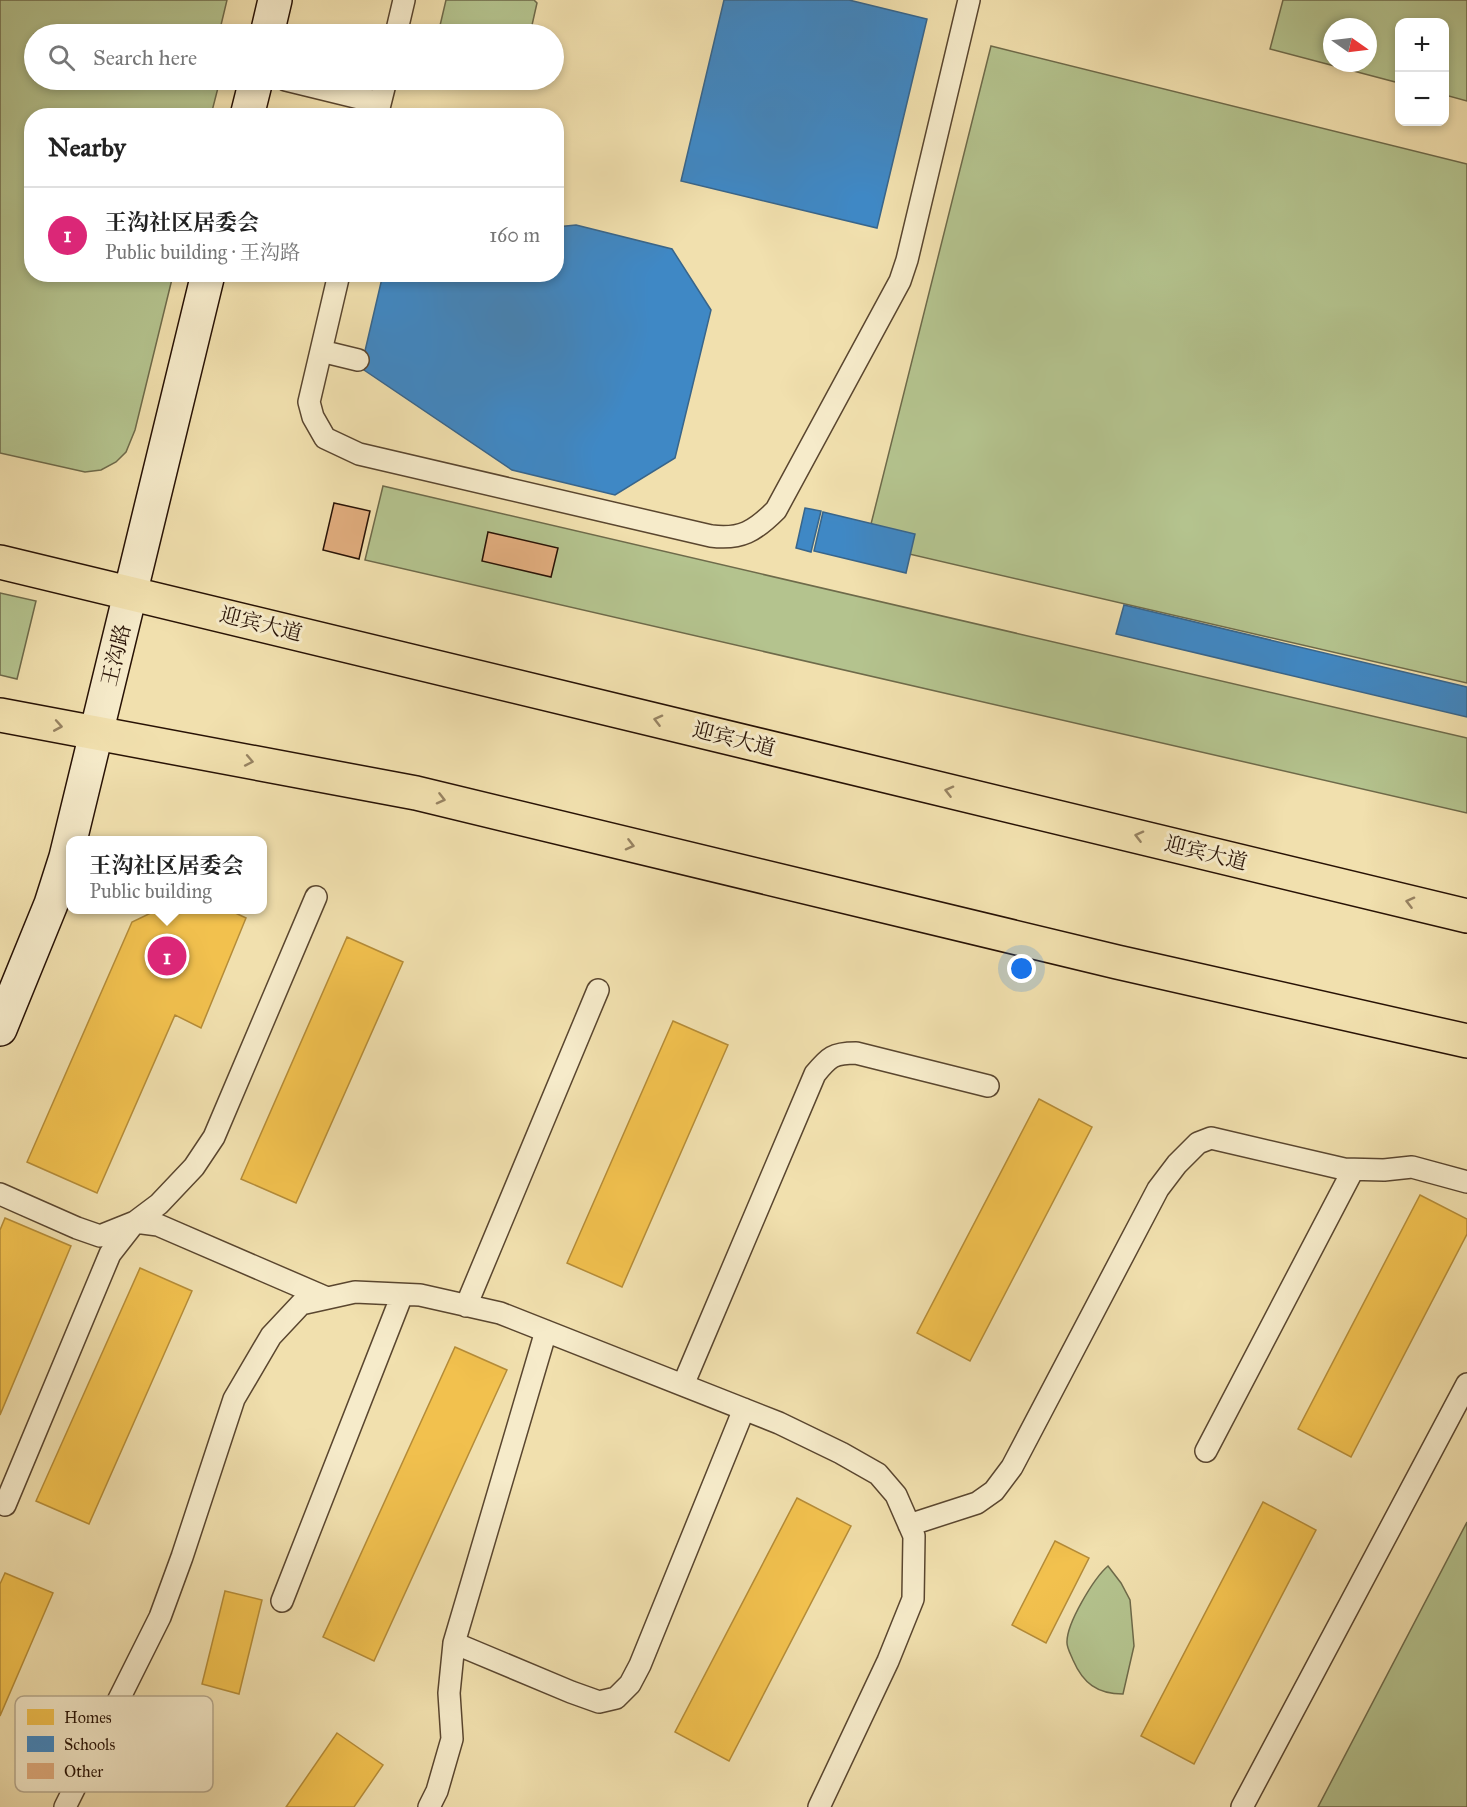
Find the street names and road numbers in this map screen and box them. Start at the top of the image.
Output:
street label: 迎宾大道 [217,601,305,647]
street label: 王沟路 [96,621,136,689]
street label: 迎宾大道 [690,716,778,762]
street label: 迎宾大道 [1162,830,1250,876]

